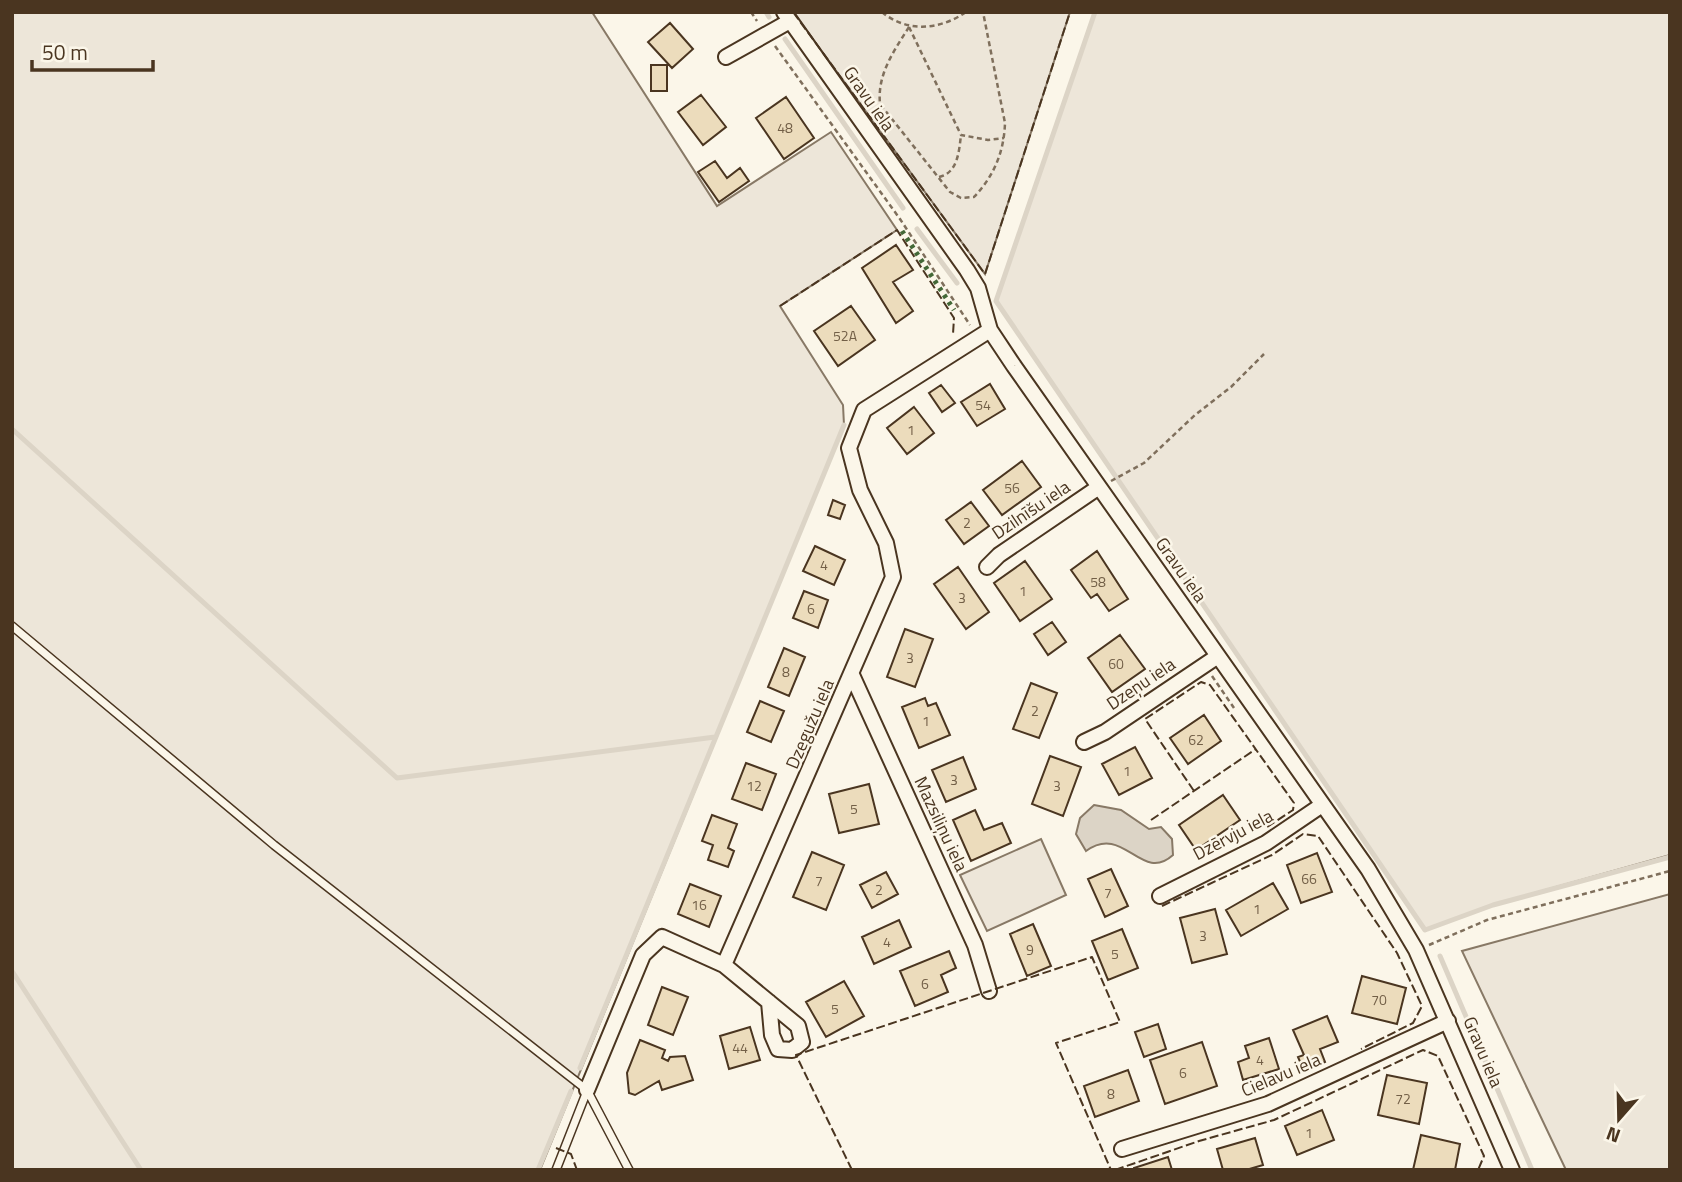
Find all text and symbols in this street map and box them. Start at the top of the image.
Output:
scale bar [32,28,152,72]
text: 50 m [42,36,88,68]
street label: Gravu iela [837,60,902,137]
house number: 48 [777,117,793,138]
house number: 52A [833,325,858,346]
house number: 54 [975,394,991,415]
house number: 1 [907,419,915,440]
street label: Dzilnīšu iela [986,473,1075,546]
house number: 56 [1004,477,1020,498]
house number: 2 [963,512,971,533]
street label: Gravu iela [1149,531,1214,608]
house number: 4 [820,554,828,575]
house number: 58 [1090,571,1106,592]
house number: 1 [1019,580,1027,601]
house number: 3 [958,587,966,608]
house number: 6 [807,598,815,619]
house number: 3 [906,647,914,668]
street label: Dzeņu iela [1101,651,1181,717]
house number: 60 [1108,653,1124,674]
house number: 8 [782,661,790,682]
street label: Dzegužu iela [778,675,841,773]
house number: 2 [1031,700,1039,721]
house number: 1 [922,710,930,731]
house number: 62 [1188,729,1204,750]
house number: 1 [1123,760,1131,781]
house number: 3 [950,769,958,790]
street label: Mazsiliņu iela [908,772,975,876]
house number: 12 [746,775,762,796]
house number: 3 [1053,775,1061,796]
house number: 5 [850,798,858,819]
street label: Dzērvju iela [1188,802,1278,867]
house number: 66 [1301,868,1317,889]
house number: 7 [815,870,823,891]
house number: 2 [875,879,883,900]
house number: 7 [1104,882,1112,903]
house number: 16 [691,894,707,915]
house number: 1 [1253,898,1261,919]
house number: 3 [1199,925,1207,946]
house number: 4 [883,931,891,952]
house number: 9 [1026,939,1034,960]
house number: 5 [1111,943,1119,964]
house number: 6 [921,973,929,994]
house number: 70 [1371,989,1387,1010]
house number: 5 [831,998,839,1019]
street label: Gravu iela [1456,1012,1510,1091]
house number: 44 [732,1037,748,1058]
street label: Cielavu iela [1237,1046,1325,1103]
house number: 4 [1256,1049,1264,1070]
house number: 6 [1179,1062,1187,1083]
house number: 8 [1107,1083,1115,1104]
north arrow [1584,1084,1654,1154]
house number: 72 [1395,1088,1411,1109]
text: N [1602,1120,1624,1151]
house number: 1 [1305,1122,1313,1143]

